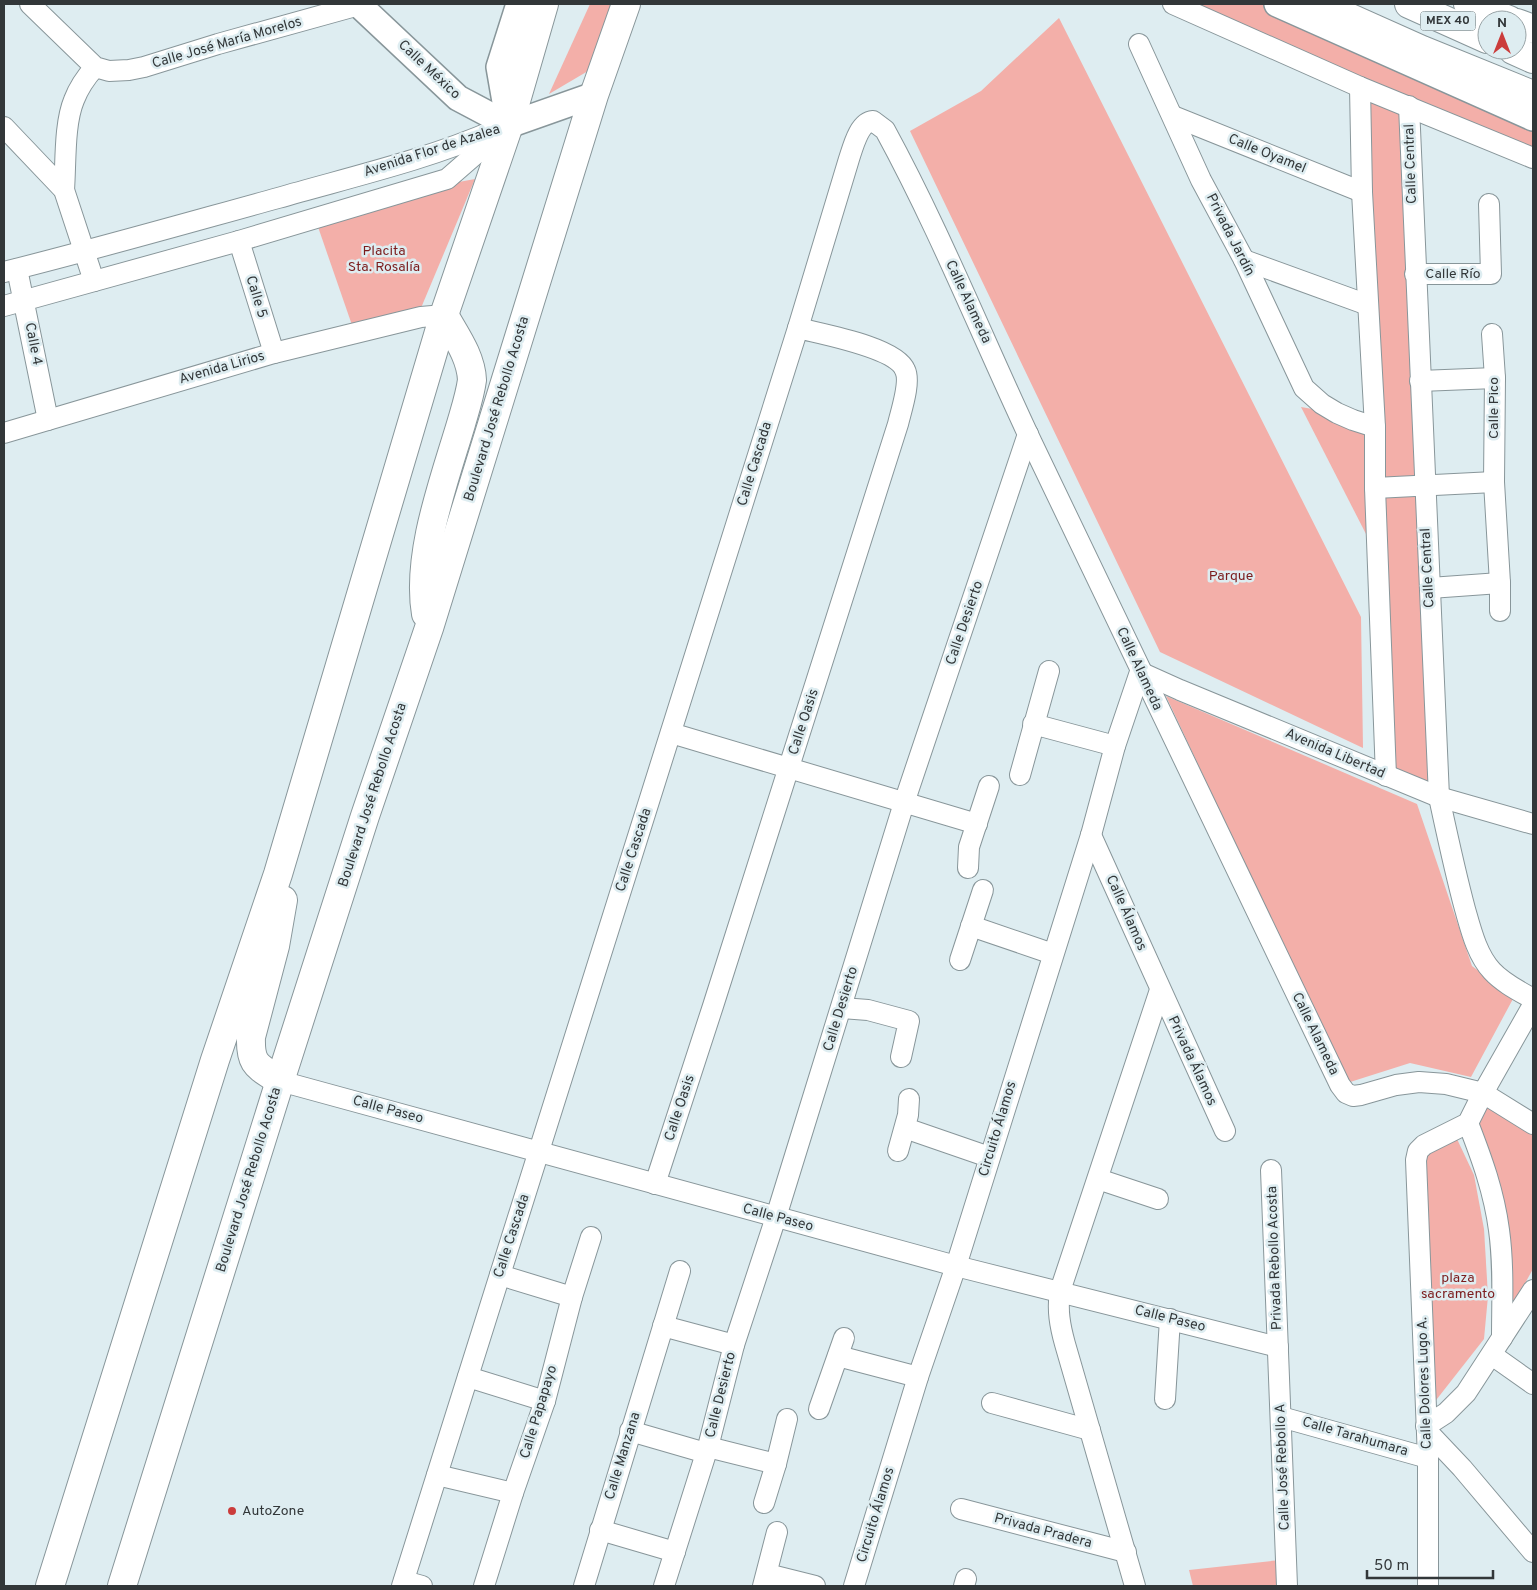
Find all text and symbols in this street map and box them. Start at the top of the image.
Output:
north arrow [1477,10,1527,60]
road number: MEX 40 [1420,12,1476,30]
street label: Calle José María Morelos [150,14,304,72]
text: N [1497,15,1507,32]
street label: Calle México [394,37,464,103]
street label: Avenida Flor de Azalea [362,121,502,181]
street label: Calle Central [1401,124,1421,204]
street label: Calle Oyamel [1226,131,1308,177]
street label: Privada Jardín [1202,191,1258,279]
park label: Placita Sta. Rosalía [348,243,420,276]
street label: Calle Alameda [941,258,995,346]
street label: Calle Río [1425,266,1481,283]
street label: Calle 5 [242,274,270,320]
street label: Boulevard José Rebollo Acosta [461,314,533,504]
street label: Calle 4 [21,321,45,367]
street label: Avenida Lirios [177,348,267,388]
street label: Calle Pico [1486,377,1503,439]
street label: Calle Cascada [734,420,776,508]
street label: Calle Central [1417,528,1439,608]
park label: Parque [1209,568,1253,585]
street label: Calle Desierto [943,579,987,667]
street label: Calle Alameda [1112,625,1166,713]
street label: Calle Oasis [785,687,823,757]
street label: Boulevard José Rebollo Acosta [335,701,411,889]
street label: Avenida Libertad [1282,725,1388,783]
street label: Calle Cascada [612,806,656,894]
street label: Calle Álamos [1102,872,1151,953]
street label: Calle Desierto [820,964,862,1053]
street label: Calle Alameda [1288,990,1342,1078]
street label: Privada Álamos [1164,1013,1221,1109]
street label: Calle Oasis [661,1073,699,1143]
street label: Circuito Álamos [974,1079,1021,1179]
street label: Boulevard José Rebollo Acosta [213,1085,285,1275]
street label: Calle Paseo [351,1092,425,1128]
street label: Privada Rebollo Acosta [1264,1186,1286,1330]
street label: Calle Cascada [490,1192,534,1280]
street label: Calle Paseo [741,1200,815,1236]
park label: plaza sacramento [1421,1270,1495,1303]
street label: Calle Paseo [1133,1302,1207,1336]
street label: Calle Dolores Lugo A. [1414,1317,1436,1449]
street label: Calle Desierto [702,1350,740,1440]
street label: Calle Papapayo [517,1363,561,1461]
street label: Calle José Rebollo A [1272,1403,1294,1531]
street label: Calle Manzana [602,1410,644,1502]
street label: Calle Tarahumara [1300,1414,1410,1460]
street label: Circuito Álamos [852,1465,899,1565]
place label: AutoZone [242,1503,304,1520]
marker: AutoZone [226,1505,238,1517]
street label: Privada Pradera [992,1510,1094,1552]
scale bar [1367,1548,1493,1580]
text: 50 m [1374,1557,1409,1576]

